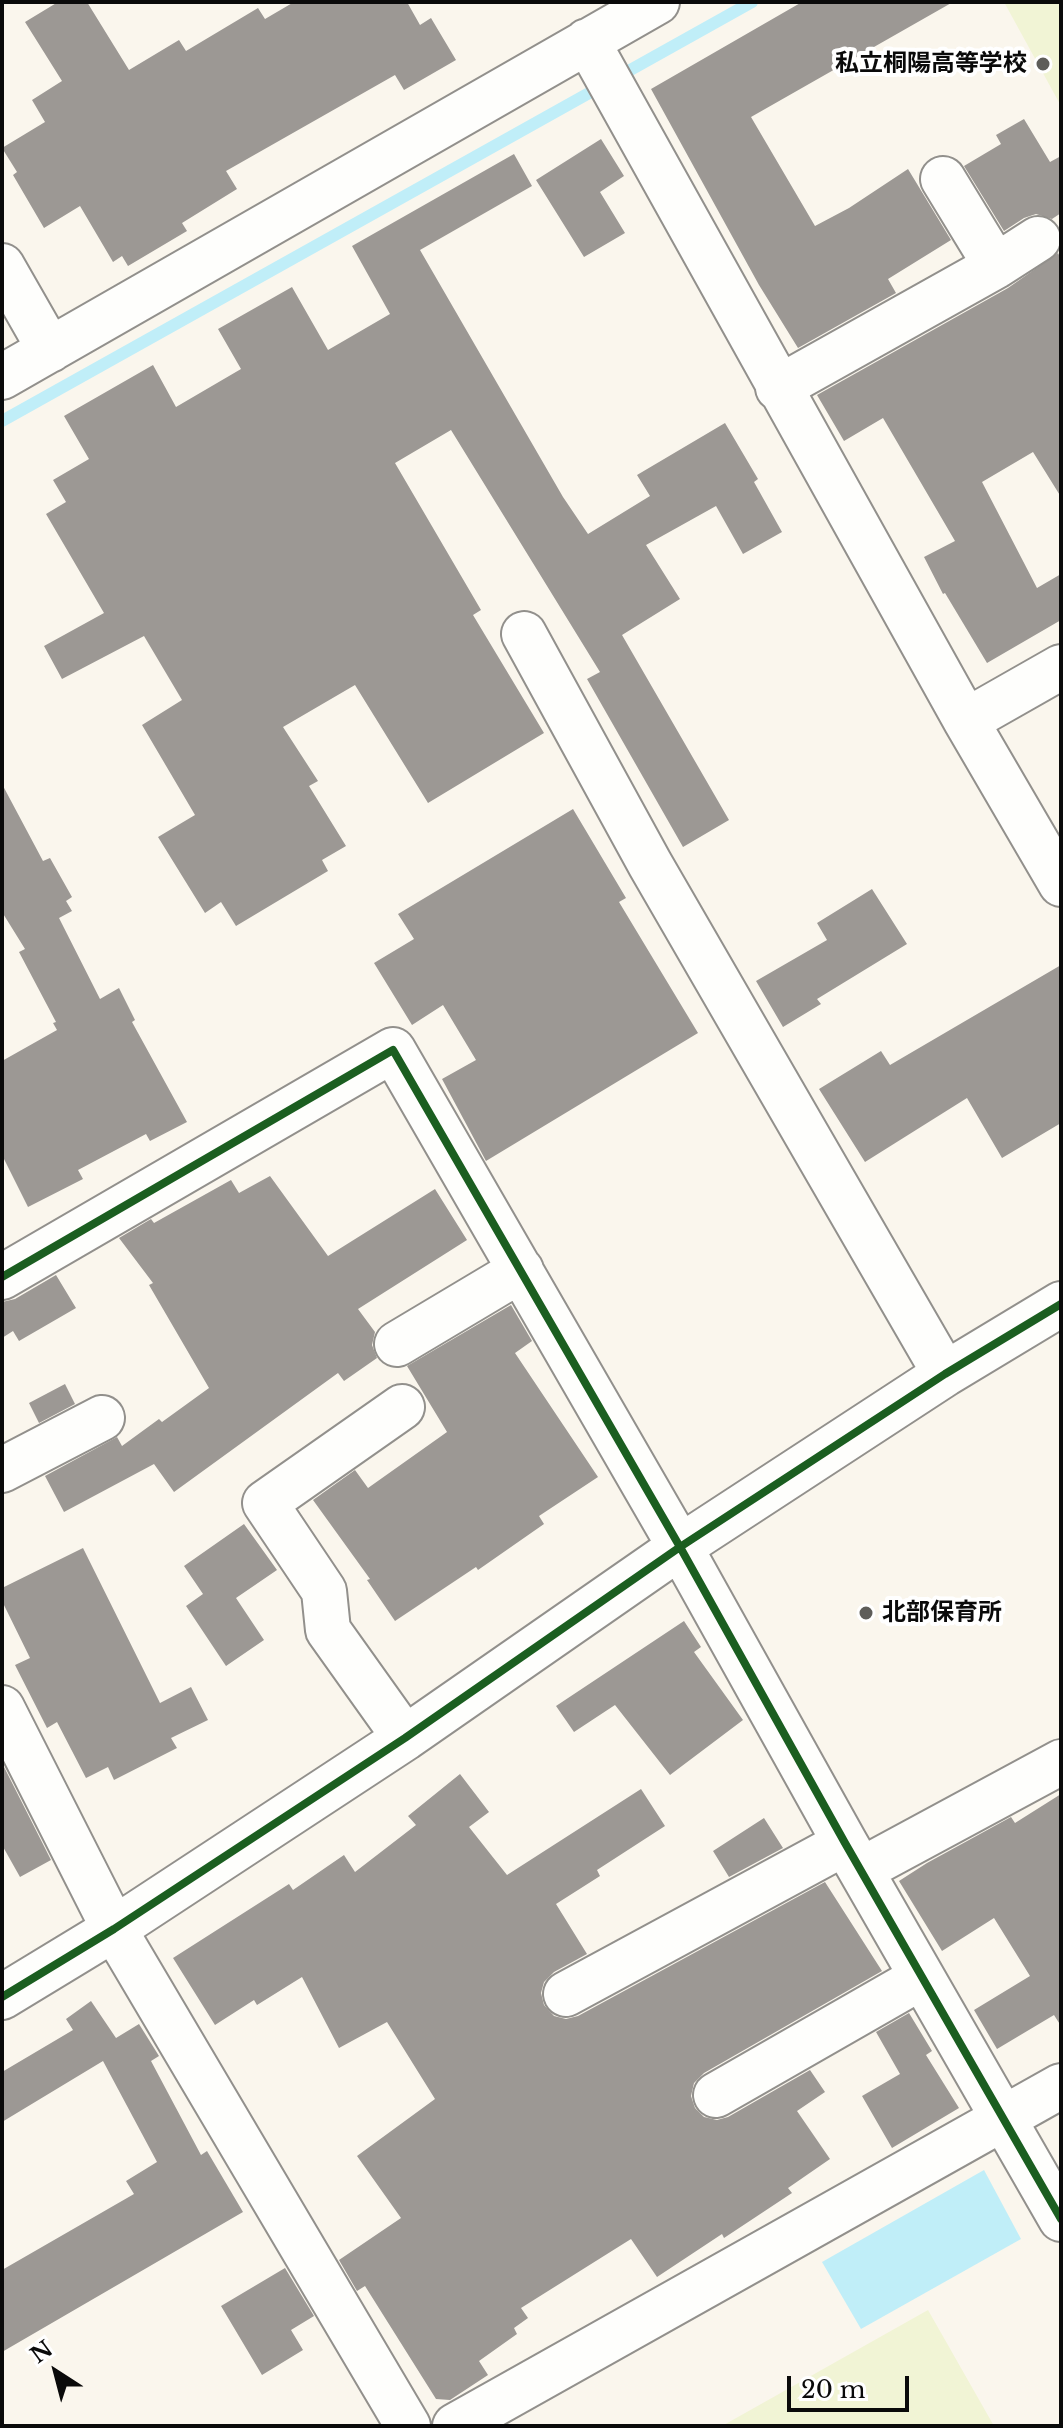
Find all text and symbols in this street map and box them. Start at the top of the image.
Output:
place label: 私立桐陽高等学校 [835,50,1027,78]
marker: 私立桐陽高等学校 [1034,55,1052,73]
place label: 北部保育所 [882,1599,1002,1627]
marker: 北部保育所 [857,1604,875,1622]
north arrow [16,2332,96,2412]
text: N [25,2335,58,2369]
scale bar [791,2360,913,2410]
text: 20 m [801,2375,866,2404]

